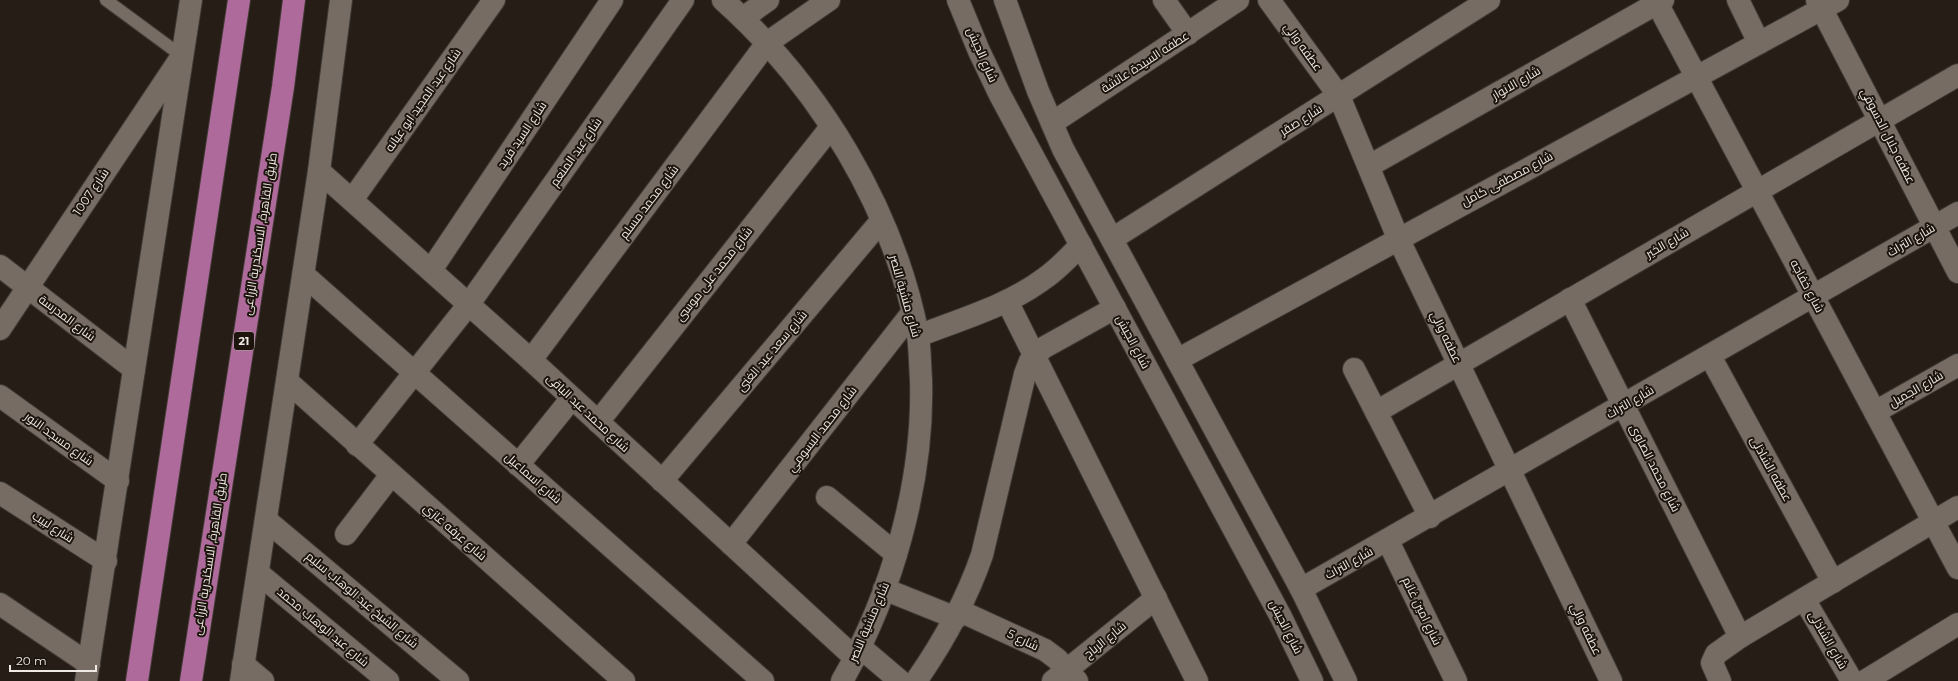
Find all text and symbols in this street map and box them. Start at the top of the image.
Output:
street label: عطفه والي [1278,20,1326,75]
street label: شارع الجيش [963,25,1001,85]
street label: عطفه السيدة عائشة [1098,28,1192,96]
street label: شارع عبد المجيد ابو عيانه [381,45,465,155]
street label: شارع الانوار [1488,63,1543,104]
street label: عطفه جلال الدسوقي [1855,86,1919,187]
street label: شارع السيد فريد [494,98,550,172]
street label: شارع صقر [1276,101,1325,140]
street label: شارع عبد المنعم [546,114,606,189]
street label: شارع مصطفى كامل [1458,148,1556,210]
street label: طريق القاهرة, الاسكندرية الزراعى [239,151,280,316]
street label: شارع محمد مسلم [616,162,682,242]
street label: شارع 1007 [69,165,113,219]
street label: شارع التراث [1884,220,1938,260]
street label: شارع محمد على موسى [672,223,756,325]
street label: شارع الخير [1642,224,1692,262]
street label: شارع منشية النصر [885,252,924,339]
street label: شارع خفاجه [1786,257,1828,315]
street label: شارع المدرسة [35,291,99,345]
street label: شارع سعد عبد الغنى [733,307,811,395]
street label: عطفه والي [1425,308,1465,366]
street label: شارع الجيش [1112,312,1154,372]
road number: 21 [234,332,254,350]
street label: شارع الجميل [1886,367,1946,411]
street label: شارع محمد عبد الباقى [543,370,633,456]
street label: شارع التراث [1603,382,1657,422]
street label: شارع محمد البسومي [783,383,862,476]
street label: شارع مسجد النور [21,408,97,469]
street label: شارع محمد الصاوى [1626,421,1684,515]
street label: عطفه الشاذلى [1747,434,1796,504]
street label: شارع اسماعيل [501,449,565,507]
street label: طريق القاهرة, الاسكندرية الزراعى [189,471,230,636]
street label: شارع عرفه غازي [419,500,490,566]
street label: شارع لبيب [29,508,77,546]
street label: شارع التراث [1322,543,1376,583]
street label: شارع الشيخ عبد الوهاب سليم [303,548,422,652]
street label: شارع امين غانم [1399,574,1445,648]
street label: شارع منشية النصر [845,580,893,665]
street label: شارع عبد الوهاب محمد [274,584,372,670]
street label: شارع الجيش [1266,597,1306,657]
street label: عطفه والي [1565,600,1605,658]
street label: شارع الشاذلى [1805,608,1851,672]
street label: شارع الرباح [1080,618,1130,662]
street label: شارع 5 [1005,626,1041,654]
scale bar [10,647,96,673]
text: 20 m [16,653,47,668]

